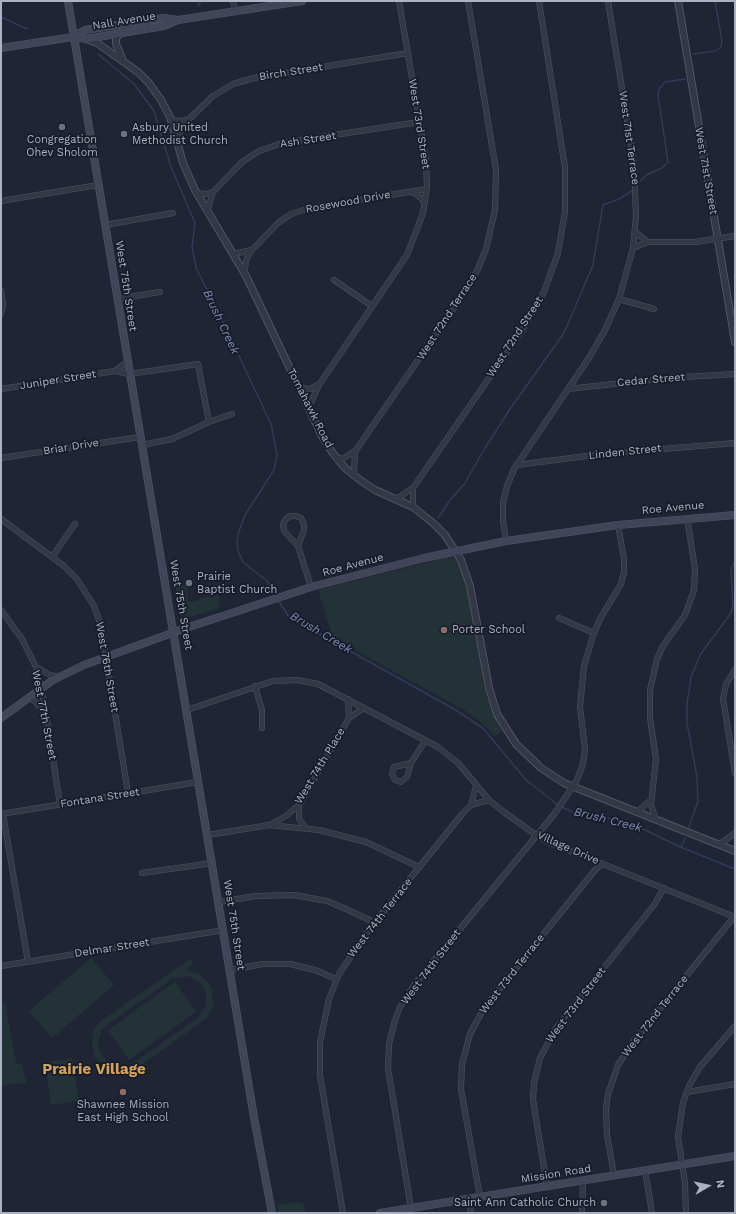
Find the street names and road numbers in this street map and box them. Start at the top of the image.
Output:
street label: Nall Avenue [92,10,156,32]
street label: Birch Street [258,60,324,84]
street label: West 73rd Street [405,78,433,170]
street label: West 71st Terrace [616,90,642,186]
street label: West 71st Street [692,126,720,216]
street label: Ash Street [279,129,337,151]
street label: Rosewood Drive [305,188,391,216]
street label: West 75th Street [112,240,140,332]
street label: West 72nd Terrace [414,271,480,363]
street label: West 72nd Street [484,294,546,380]
street label: Tomahawk Road [284,366,336,450]
street label: Juniper Street [19,367,97,393]
street label: Cedar Street [616,370,686,390]
street label: Briar Drive [42,436,100,458]
street label: Linden Street [588,442,662,462]
street label: Roe Avenue [641,499,705,517]
street label: Roe Avenue [321,551,385,579]
street label: West 75th Street [167,559,195,651]
street label: West 76th Street [93,621,121,713]
street label: West 77th Street [29,669,59,761]
street label: West 74th Place [292,725,348,807]
street label: Fontana Street [59,785,141,811]
street label: Village Drive [535,828,601,868]
street label: West 74th Terrace [345,876,415,960]
street label: West 75th Street [220,879,248,971]
street label: West 74th Street [398,927,464,1007]
street label: West 73rd Terrace [477,931,547,1017]
street label: Delmar Street [74,936,150,960]
street label: West 73rd Street [543,965,609,1045]
street label: West 72nd Terrace [619,973,691,1059]
street label: Mission Road [520,1162,592,1186]

